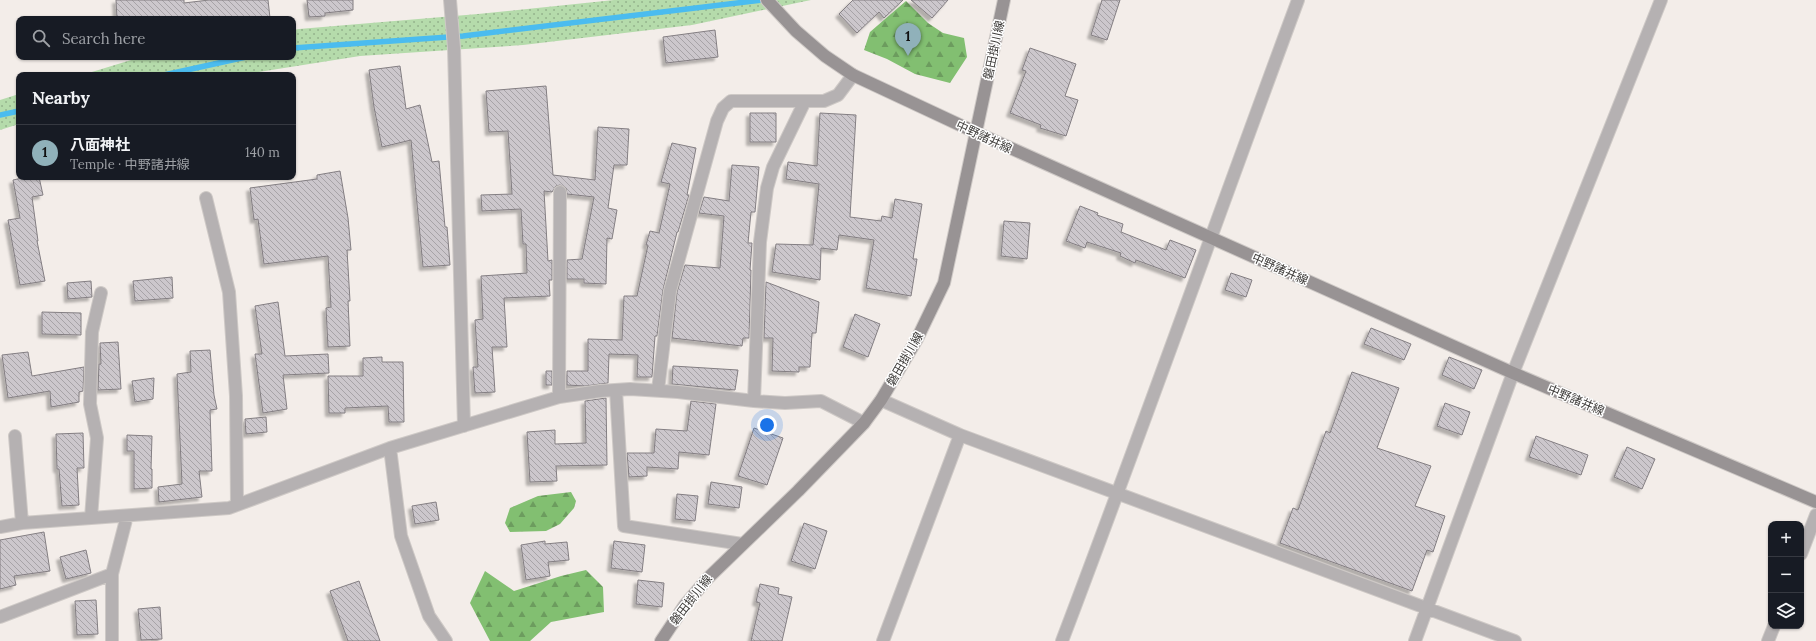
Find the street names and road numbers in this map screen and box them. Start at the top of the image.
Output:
street label: 磐田掛川線 [980,19,1007,81]
street label: 中野諸井線 [954,117,1015,156]
street label: 中野諸井線 [1250,249,1311,288]
street label: 磐田掛川線 [883,329,926,388]
street label: 中野諸井線 [1546,381,1607,418]
street label: 磐田掛川線 [666,571,715,628]

